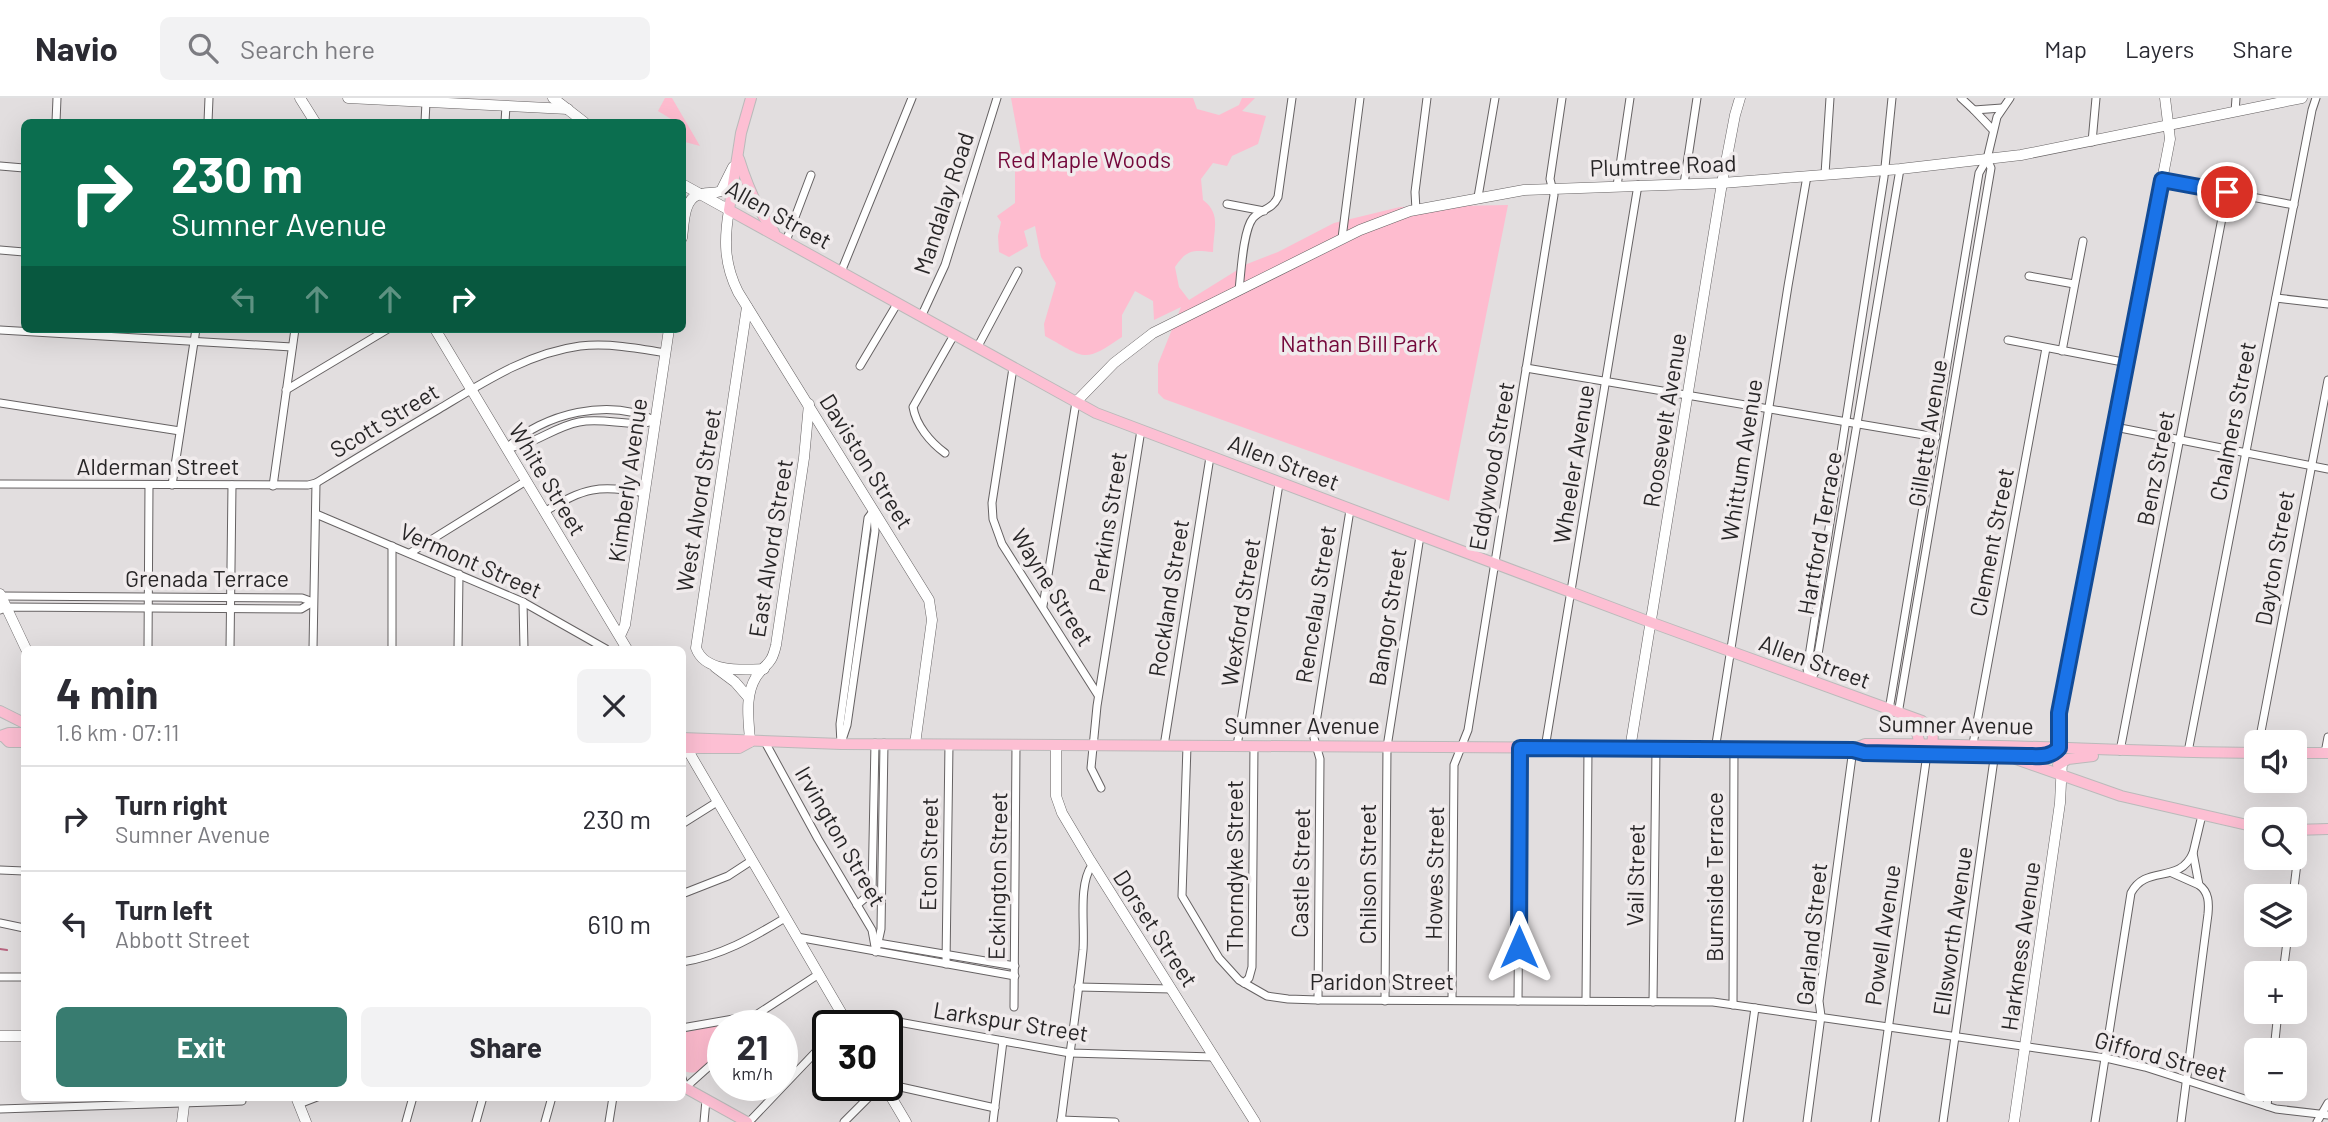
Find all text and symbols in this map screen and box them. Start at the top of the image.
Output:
search box [160,17,650,80]
text: Navio [35,28,118,68]
icon: search [184,29,222,67]
text: Search here [240,33,375,64]
text: Map [2044,34,2087,63]
text: Layers [2125,34,2194,63]
text: Share [2232,34,2293,63]
street label: Mandalay Road [907,128,979,278]
text: 230 m [171,144,303,203]
park label: Red Maple Woods [997,145,1171,173]
icon: right [56,147,147,238]
street label: Plumtree Road [1589,148,1737,182]
pin [2197,162,2257,222]
street label: Allen Street [721,173,837,255]
icon: arrive [2208,173,2246,211]
text: Sumner Avenue [171,204,387,242]
icon: left [225,280,263,318]
icon: ahead [298,280,336,318]
icon: ahead [371,280,409,318]
icon: right [444,280,482,318]
park label: Nathan Bill Park [1280,329,1438,357]
street label: Roosevelt Avenue [1636,331,1692,509]
street label: Chalmers Street [2203,339,2261,503]
street label: Gillette Avenue [1902,357,1952,509]
street label: Scott Street [325,377,443,463]
street label: Whittum Avenue [1714,377,1768,543]
street label: Eddywood Street [1462,379,1520,553]
street label: Wheeler Avenue [1547,383,1599,545]
street label: Daviston Street [814,388,920,534]
street label: Kimberly Avenue [602,396,652,564]
street label: West Alvord Street [670,406,726,594]
street label: Benz Street [2130,408,2180,528]
street label: White Street [504,418,592,540]
street label: Allen Street [1225,428,1343,496]
street label: Hartford Terrace [1791,449,1847,617]
street label: Perkins Street [1082,450,1132,594]
street label: Alderman Street [76,452,240,480]
street label: East Alvord Street [742,457,798,639]
street label: Clement Street [1963,465,2019,619]
street label: Dayton Street [2248,488,2300,628]
street label: Vermont Street [396,516,546,604]
street label: Rockland Street [1142,517,1194,679]
street label: Wayne Street [1006,523,1100,651]
street label: Rencelau Street [1289,523,1341,685]
street label: Wexford Street [1214,536,1266,688]
street label: Bangor Street [1362,546,1412,688]
street label: Grenada Terrace [125,564,289,592]
street label: Allen Street [1755,628,1875,694]
text: 4 min [56,667,159,717]
button: close [577,669,651,743]
street label: Sumner Avenue [1878,709,2034,739]
street label: Sumner Avenue [1224,711,1380,739]
text: 1.6 km · 07:11 [56,718,179,746]
map controls [2244,730,2307,1101]
button: sound [2244,730,2307,793]
street label: Irvington Street [790,761,892,911]
street label: Thorndyke Street [1220,780,1248,952]
text: Turn right [115,789,228,820]
street label: Eckington Street [982,792,1012,960]
street label: Burnside Terrace [1700,792,1728,962]
street label: Eton Street [913,797,943,911]
icon: right [56,800,94,838]
text: 230 m [582,803,651,834]
street label: Chilson Street [1353,804,1381,944]
street label: Howes Street [1419,806,1449,940]
button: search [2244,807,2307,870]
street label: Castle Street [1285,808,1315,938]
text: Sumner Avenue [115,820,270,848]
street label: Vail Street [1620,823,1650,927]
street label: Ellsworth Avenue [1926,845,1978,1017]
street label: Harkness Avenue [1994,860,2046,1032]
street label: Garland Street [1790,861,1832,1007]
street label: Powell Avenue [1858,863,1906,1007]
street label: Dorset Street [1108,864,1204,992]
button: layers [2244,884,2307,947]
text: Turn left [115,894,213,925]
icon: left [56,905,94,943]
text: 610 m [588,908,651,939]
position arrow [1482,910,1556,984]
text: Abbott Street [115,925,250,953]
button: + [2244,961,2307,1024]
street label: Paridon Street [1310,967,1454,995]
street label: Larkspur Street [932,995,1090,1047]
button: Exit [56,1007,347,1087]
button: Share [361,1007,651,1087]
speed limit sign: 30 [812,1010,903,1101]
text: 21 [737,1025,768,1067]
street label: Gifford Street [2092,1025,2230,1087]
button: − [2244,1038,2307,1101]
text: km/h [732,1062,773,1084]

